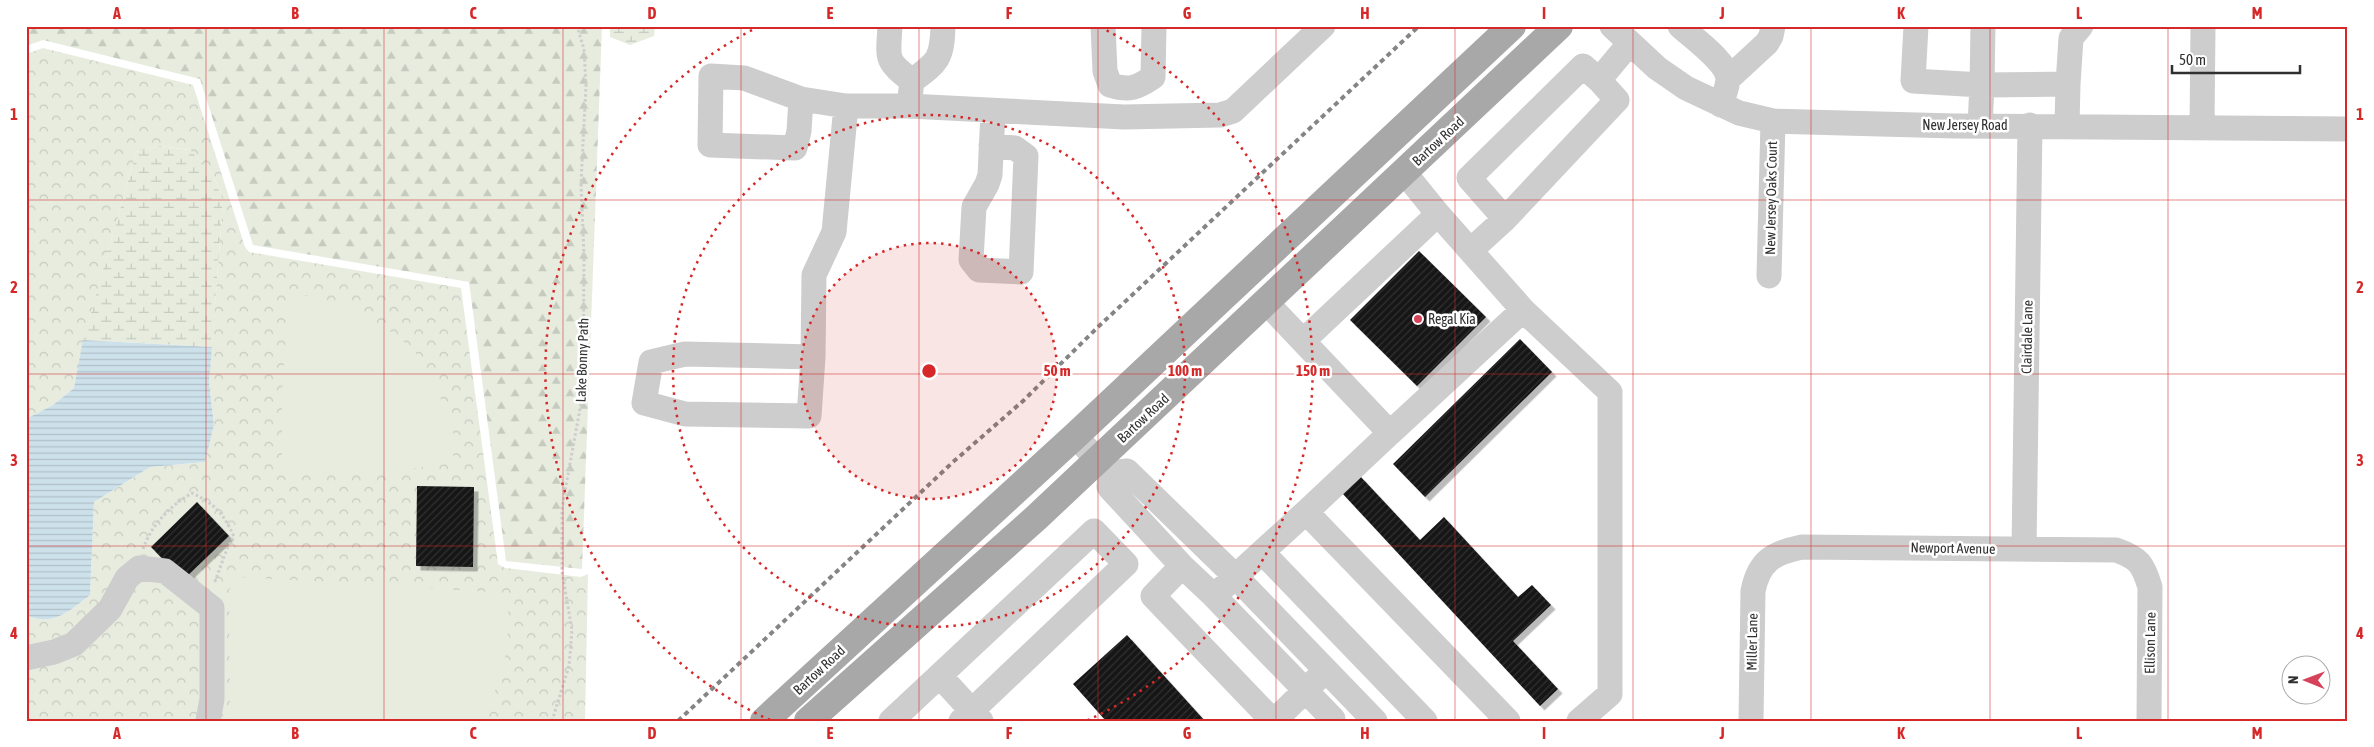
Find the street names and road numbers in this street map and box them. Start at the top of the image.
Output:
street label: Bartow Road [1409,113,1467,169]
street label: New Jersey Road [1922,117,2008,133]
street label: New Jersey Oaks Court [1762,141,1780,255]
street label: Clairdale Lane [2018,300,2036,374]
street label: Lake Bonny Path [573,318,591,402]
street label: Bartow Road [1114,390,1172,446]
street label: Newport Avenue [1910,539,1996,557]
street label: Ellison Lane [2141,612,2159,674]
street label: Miller Lane [1744,613,1760,671]
street label: Bartow Road [790,642,848,698]

